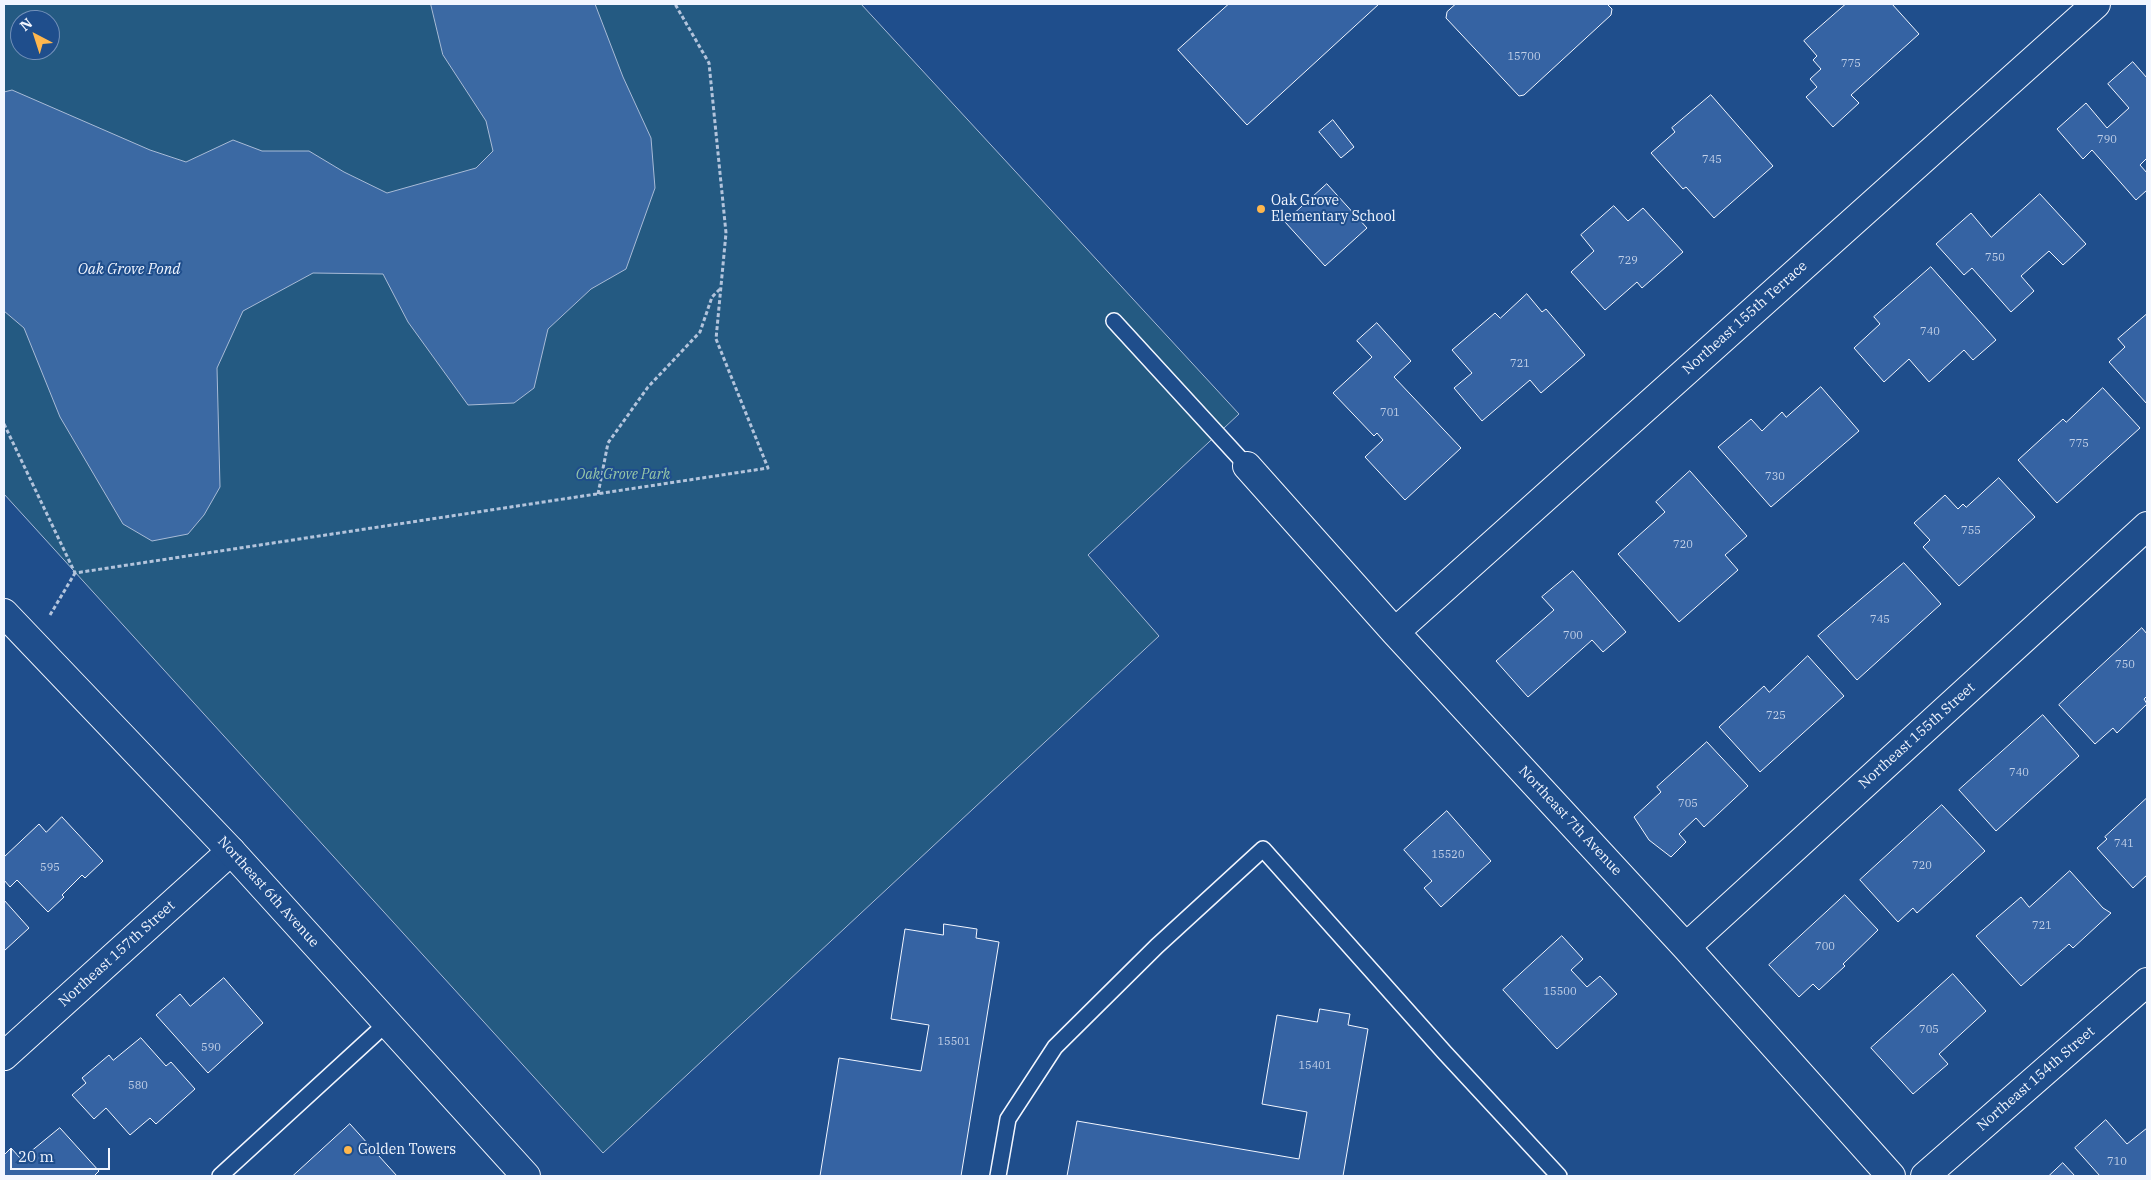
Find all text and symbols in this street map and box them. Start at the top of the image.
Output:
north arrow [10,10,60,60]
text: N [16,14,36,35]
house number: 15700 [1508,50,1540,64]
house number: 775 [1841,57,1861,71]
house number: 790 [2097,133,2117,147]
house number: 745 [1702,153,1722,167]
place label: Oak Grove Elementary School [1271,193,1396,226]
marker: Oak Grove Elementary School [1255,203,1267,215]
house number: 750 [1985,251,2005,265]
house number: 729 [1618,254,1638,268]
street label: Northeast 155th Terrace [1679,258,1811,378]
water label: Oak Grove Pond [78,261,180,279]
house number: 740 [1920,325,1940,339]
house number: 721 [1510,357,1530,371]
house number: 701 [1380,406,1400,420]
house number: 775 [2069,437,2089,451]
park label: Oak Grove Park [576,467,670,483]
house number: 730 [1765,470,1785,484]
house number: 755 [1961,524,1981,538]
house number: 720 [1673,538,1693,552]
house number: 745 [1870,613,1890,627]
house number: 700 [1563,629,1583,643]
house number: 750 [2115,658,2135,672]
street label: Northeast 155th Street [1855,679,1979,793]
house number: 725 [1766,709,1786,723]
street label: Northeast 7th Avenue [1515,763,1625,879]
house number: 740 [2009,766,2029,780]
house number: 705 [1678,797,1698,811]
street label: Northeast 6th Avenue [214,833,322,951]
house number: 741 [2114,837,2134,851]
house number: 15520 [1432,848,1464,862]
house number: 720 [1912,859,1932,873]
house number: 595 [40,861,60,875]
street label: Northeast 157th Street [55,897,179,1011]
house number: 721 [2032,919,2052,933]
house number: 700 [1815,940,1835,954]
house number: 15500 [1544,985,1576,999]
house number: 705 [1919,1023,1939,1037]
street label: Northeast 154th Street [1974,1023,2098,1135]
house number: 15501 [938,1035,970,1049]
house number: 590 [201,1041,221,1055]
house number: 15401 [1299,1059,1331,1073]
house number: 580 [128,1079,148,1093]
scale bar [12,1138,112,1170]
place label: Golden Towers [358,1142,456,1158]
marker: Golden Towers [342,1144,354,1156]
text: 20 m [18,1147,54,1166]
house number: 710 [2107,1155,2127,1169]

